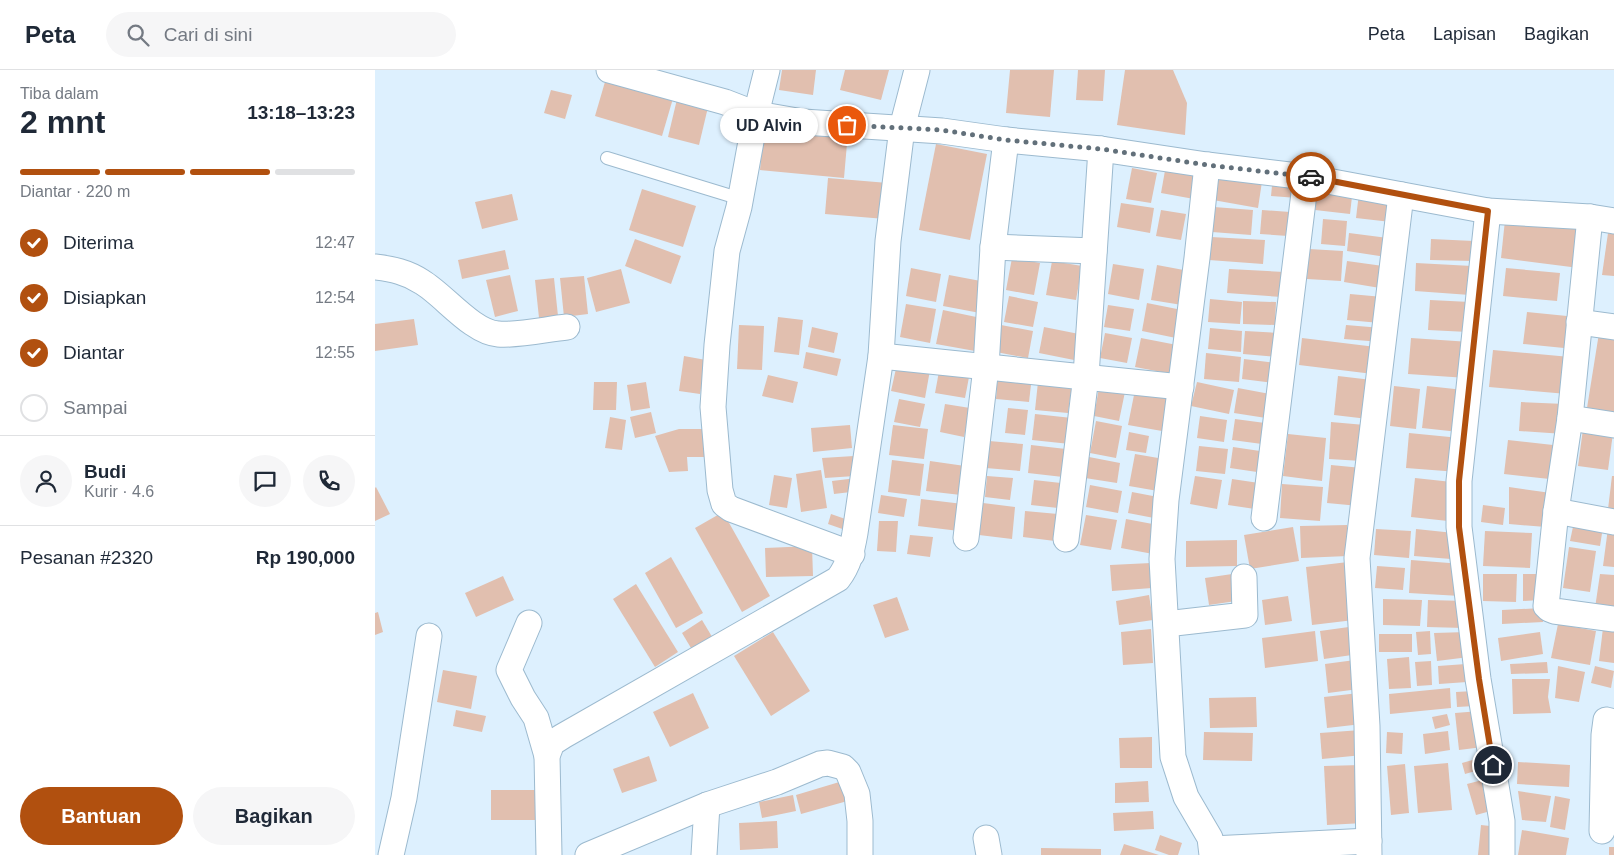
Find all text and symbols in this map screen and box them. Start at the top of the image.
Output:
search box [106,12,456,57]
text: Peta [25,21,76,48]
icon: search [124,21,152,49]
text: Cari di sini [164,24,252,45]
text: Peta [1368,24,1405,44]
text: Lapisan [1433,24,1496,44]
text: Bagikan [1524,24,1589,44]
text: Tiba dalam [20,85,99,102]
text: 13:18–13:23 [247,102,355,123]
text: 2 mnt [20,104,105,140]
pin [826,104,868,146]
callout: UD Alvin [719,108,817,142]
icon: bag [833,111,861,139]
text: UD Alvin [736,117,802,134]
courier [1286,152,1336,202]
icon: car [1297,163,1325,191]
text: Diantar · 220 m [20,183,130,200]
icon: check [20,229,48,257]
text: Diterima [63,232,134,253]
text: 12:47 [315,234,355,251]
icon: check [20,284,48,312]
text: Disiapkan [63,287,146,308]
text: 12:54 [315,289,355,306]
icon: check [20,339,48,367]
text: Diantar [63,342,124,363]
text: 12:55 [315,344,355,361]
text: Sampai [63,397,127,418]
button: person [20,455,72,507]
button: chat [239,455,291,507]
button: phone [303,455,355,507]
text: Budi [84,461,126,482]
text: Kurir · 4.6 [84,483,154,500]
text: Pesanan #2320 [20,547,153,568]
text: Rp 190,000 [256,547,355,568]
pin [1472,744,1514,786]
icon: home [1479,751,1507,779]
button: Bantuan [20,787,183,845]
button: Bagikan [193,787,355,845]

